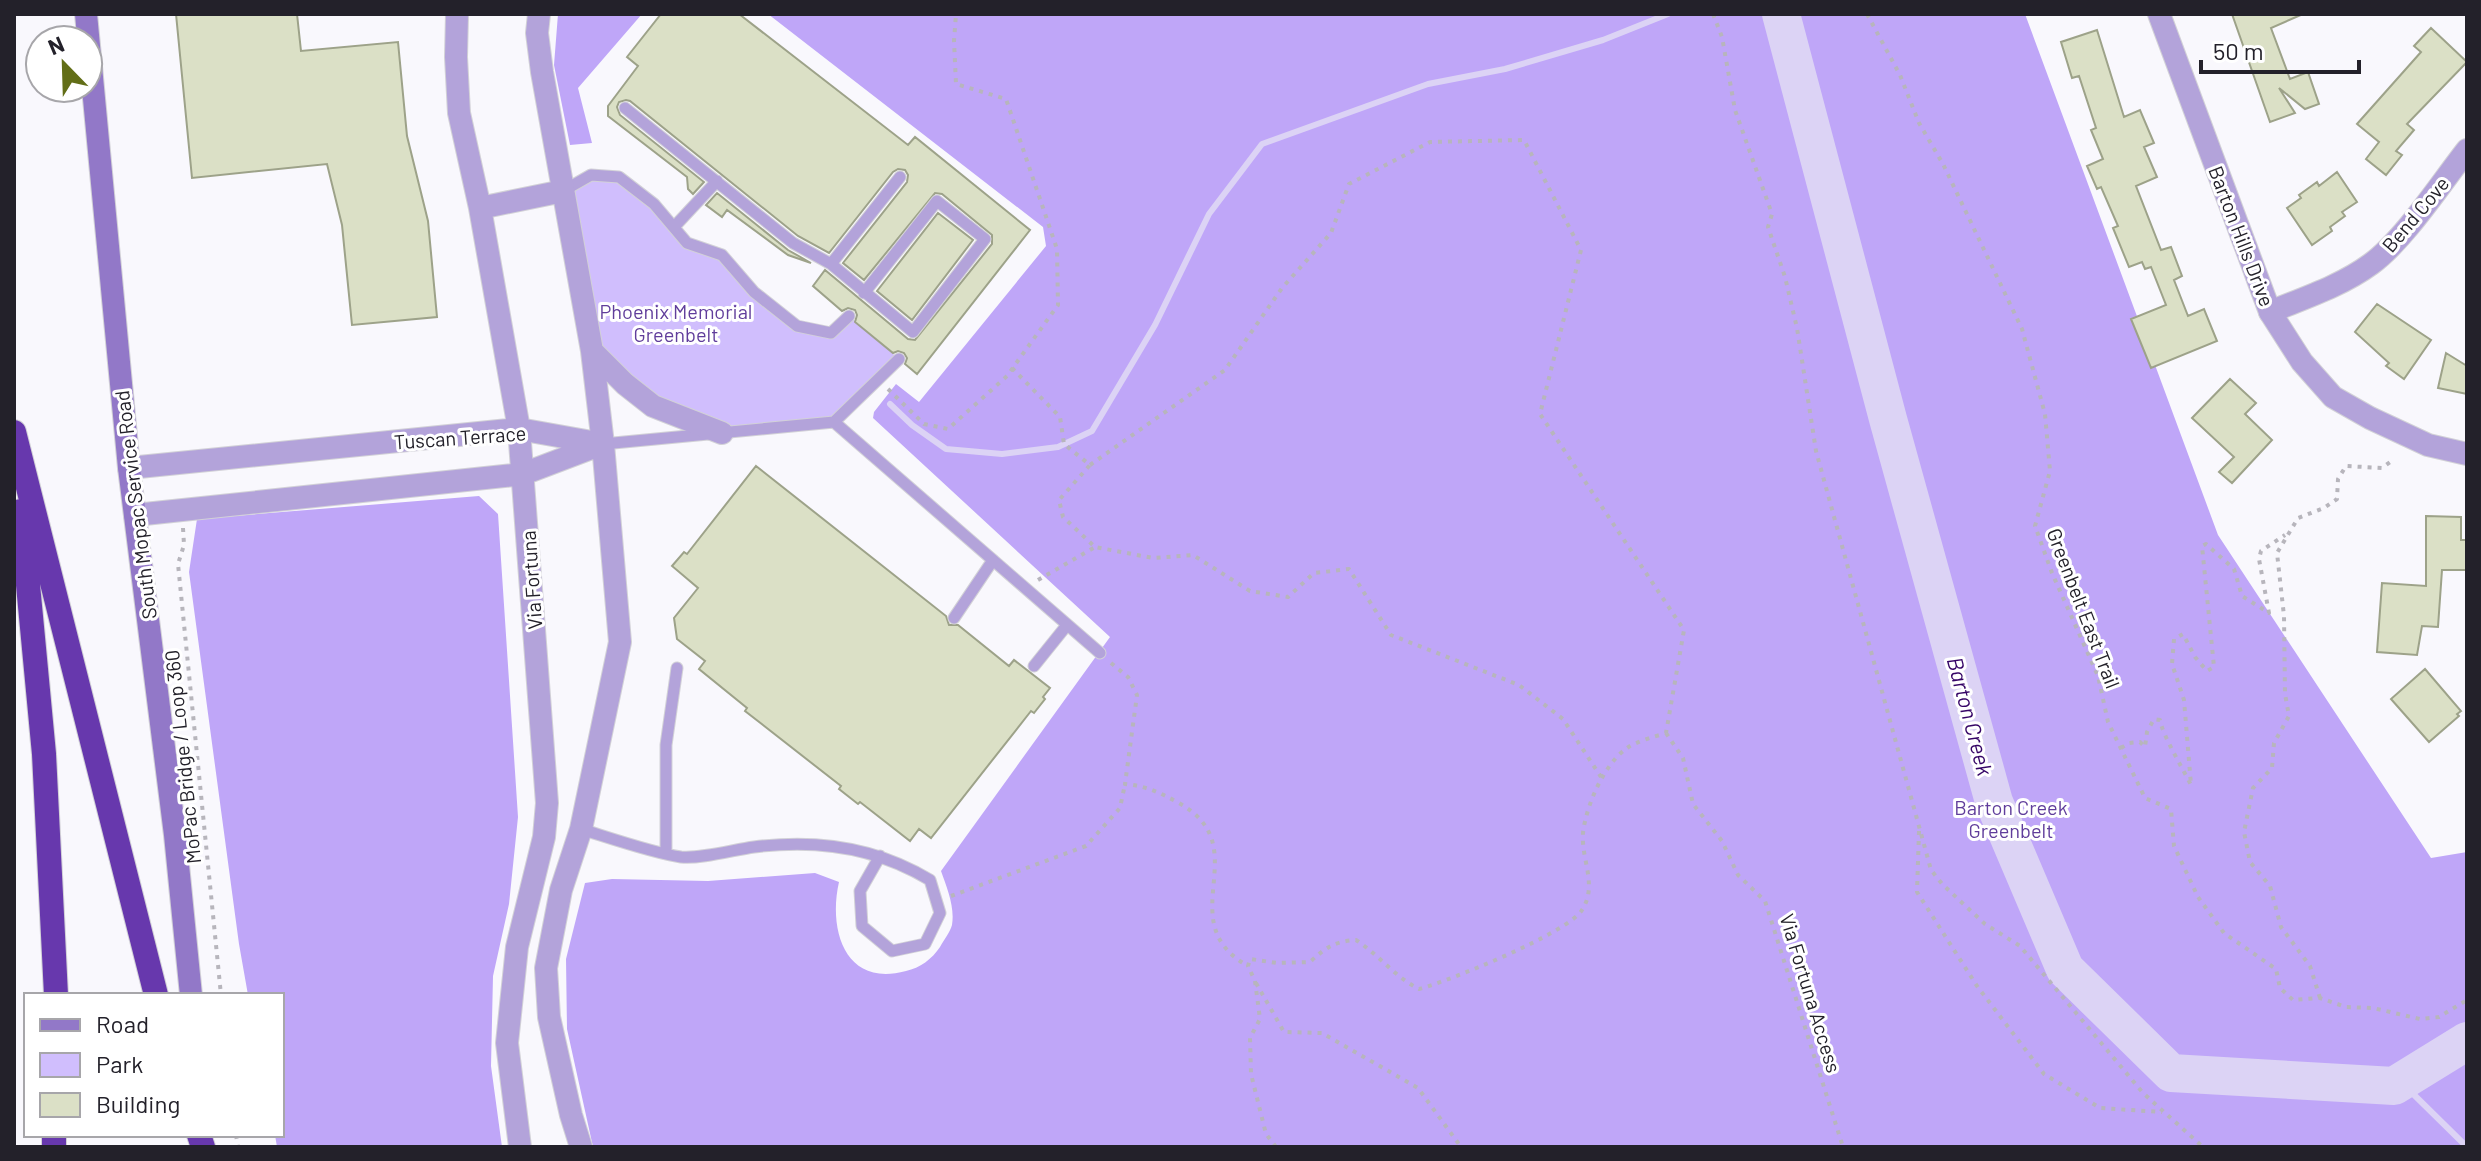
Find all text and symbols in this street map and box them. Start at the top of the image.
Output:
north arrow [24,24,104,104]
scale bar [2201,24,2359,74]
text: N [44,30,68,59]
text: 50 m [2213,36,2264,65]
street label: Barton Hills Drive [2204,162,2280,310]
street label: Bend Cove [2376,171,2454,257]
park label: Phoenix Memorial Greenbelt [600,299,752,346]
street label: South Mopac Service Road [109,389,161,621]
street label: Tuscan Terrace [393,420,527,454]
street label: Greenbelt East Trail [2042,525,2126,691]
street label: Via Fortuna [516,530,546,630]
street label: MoPac Bridge / Loop 360 [159,649,205,865]
water label: Barton Creek [1943,654,1999,778]
park label: Barton Creek Greenbelt [1954,795,2068,842]
street label: Via Fortuna Access [1775,911,1847,1075]
legend [24,993,284,1137]
text: Road [96,1009,149,1038]
text: Park [96,1049,143,1078]
text: Building [96,1089,180,1118]

